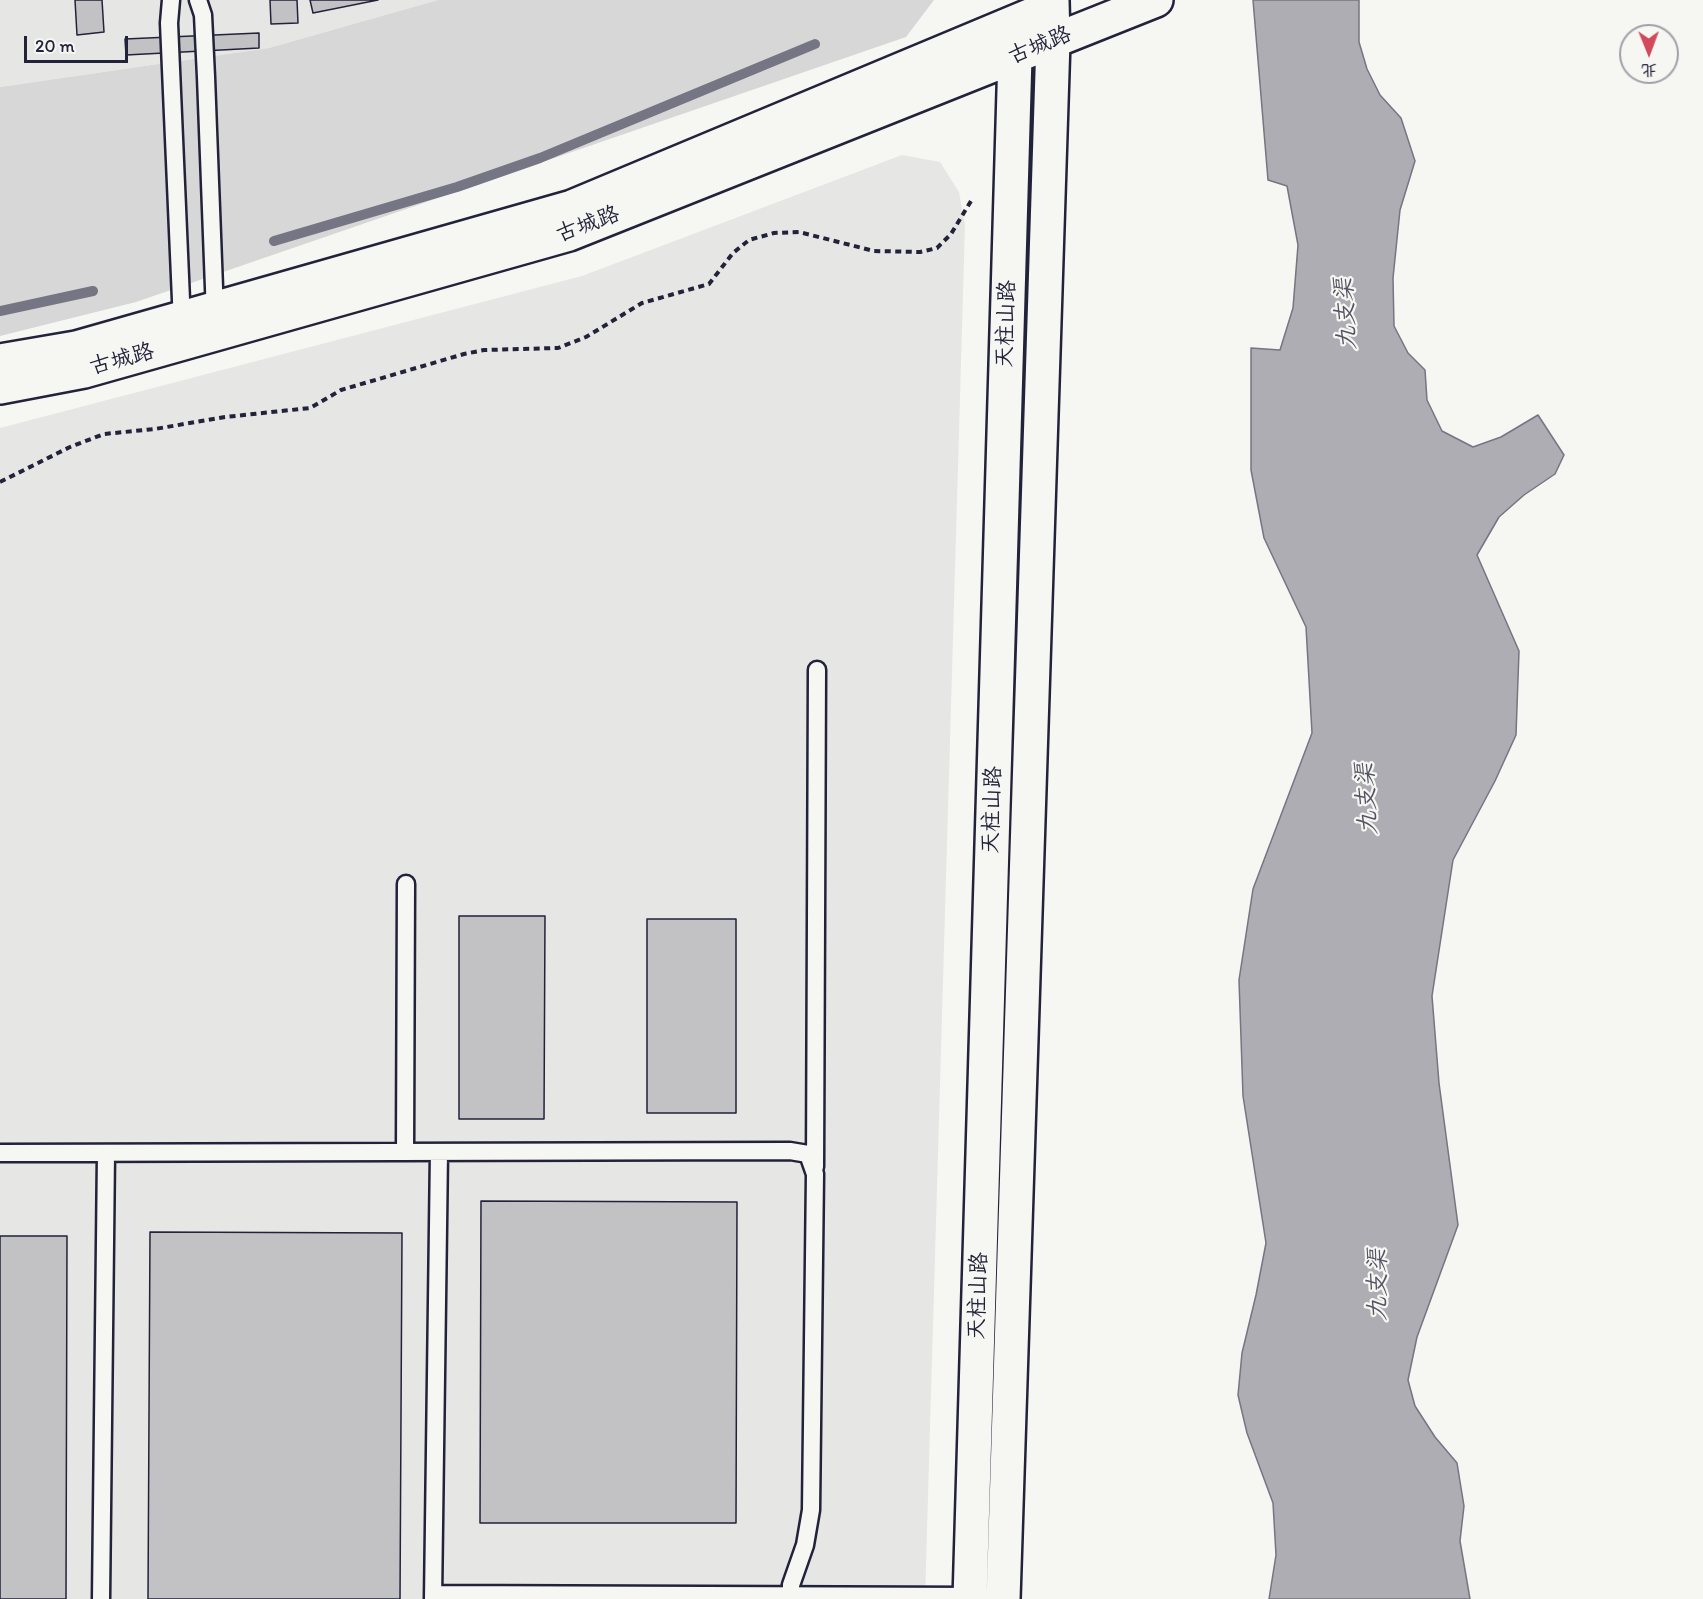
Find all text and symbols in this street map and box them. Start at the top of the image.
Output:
street label: 古城路 [1004,21,1076,71]
scale bar [27,24,130,62]
north arrow [1619,24,1679,84]
text: 20 m [35,35,75,57]
text: 北 [1641,61,1657,80]
street label: 古城路 [552,201,624,249]
water label: 九支渠 [1331,277,1363,351]
street label: 天柱山路 [992,280,1022,368]
street label: 古城路 [87,339,157,381]
water label: 九支渠 [1352,762,1384,836]
street label: 天柱山路 [978,766,1008,854]
water label: 九支渠 [1365,1249,1393,1321]
street label: 天柱山路 [964,1252,994,1340]

